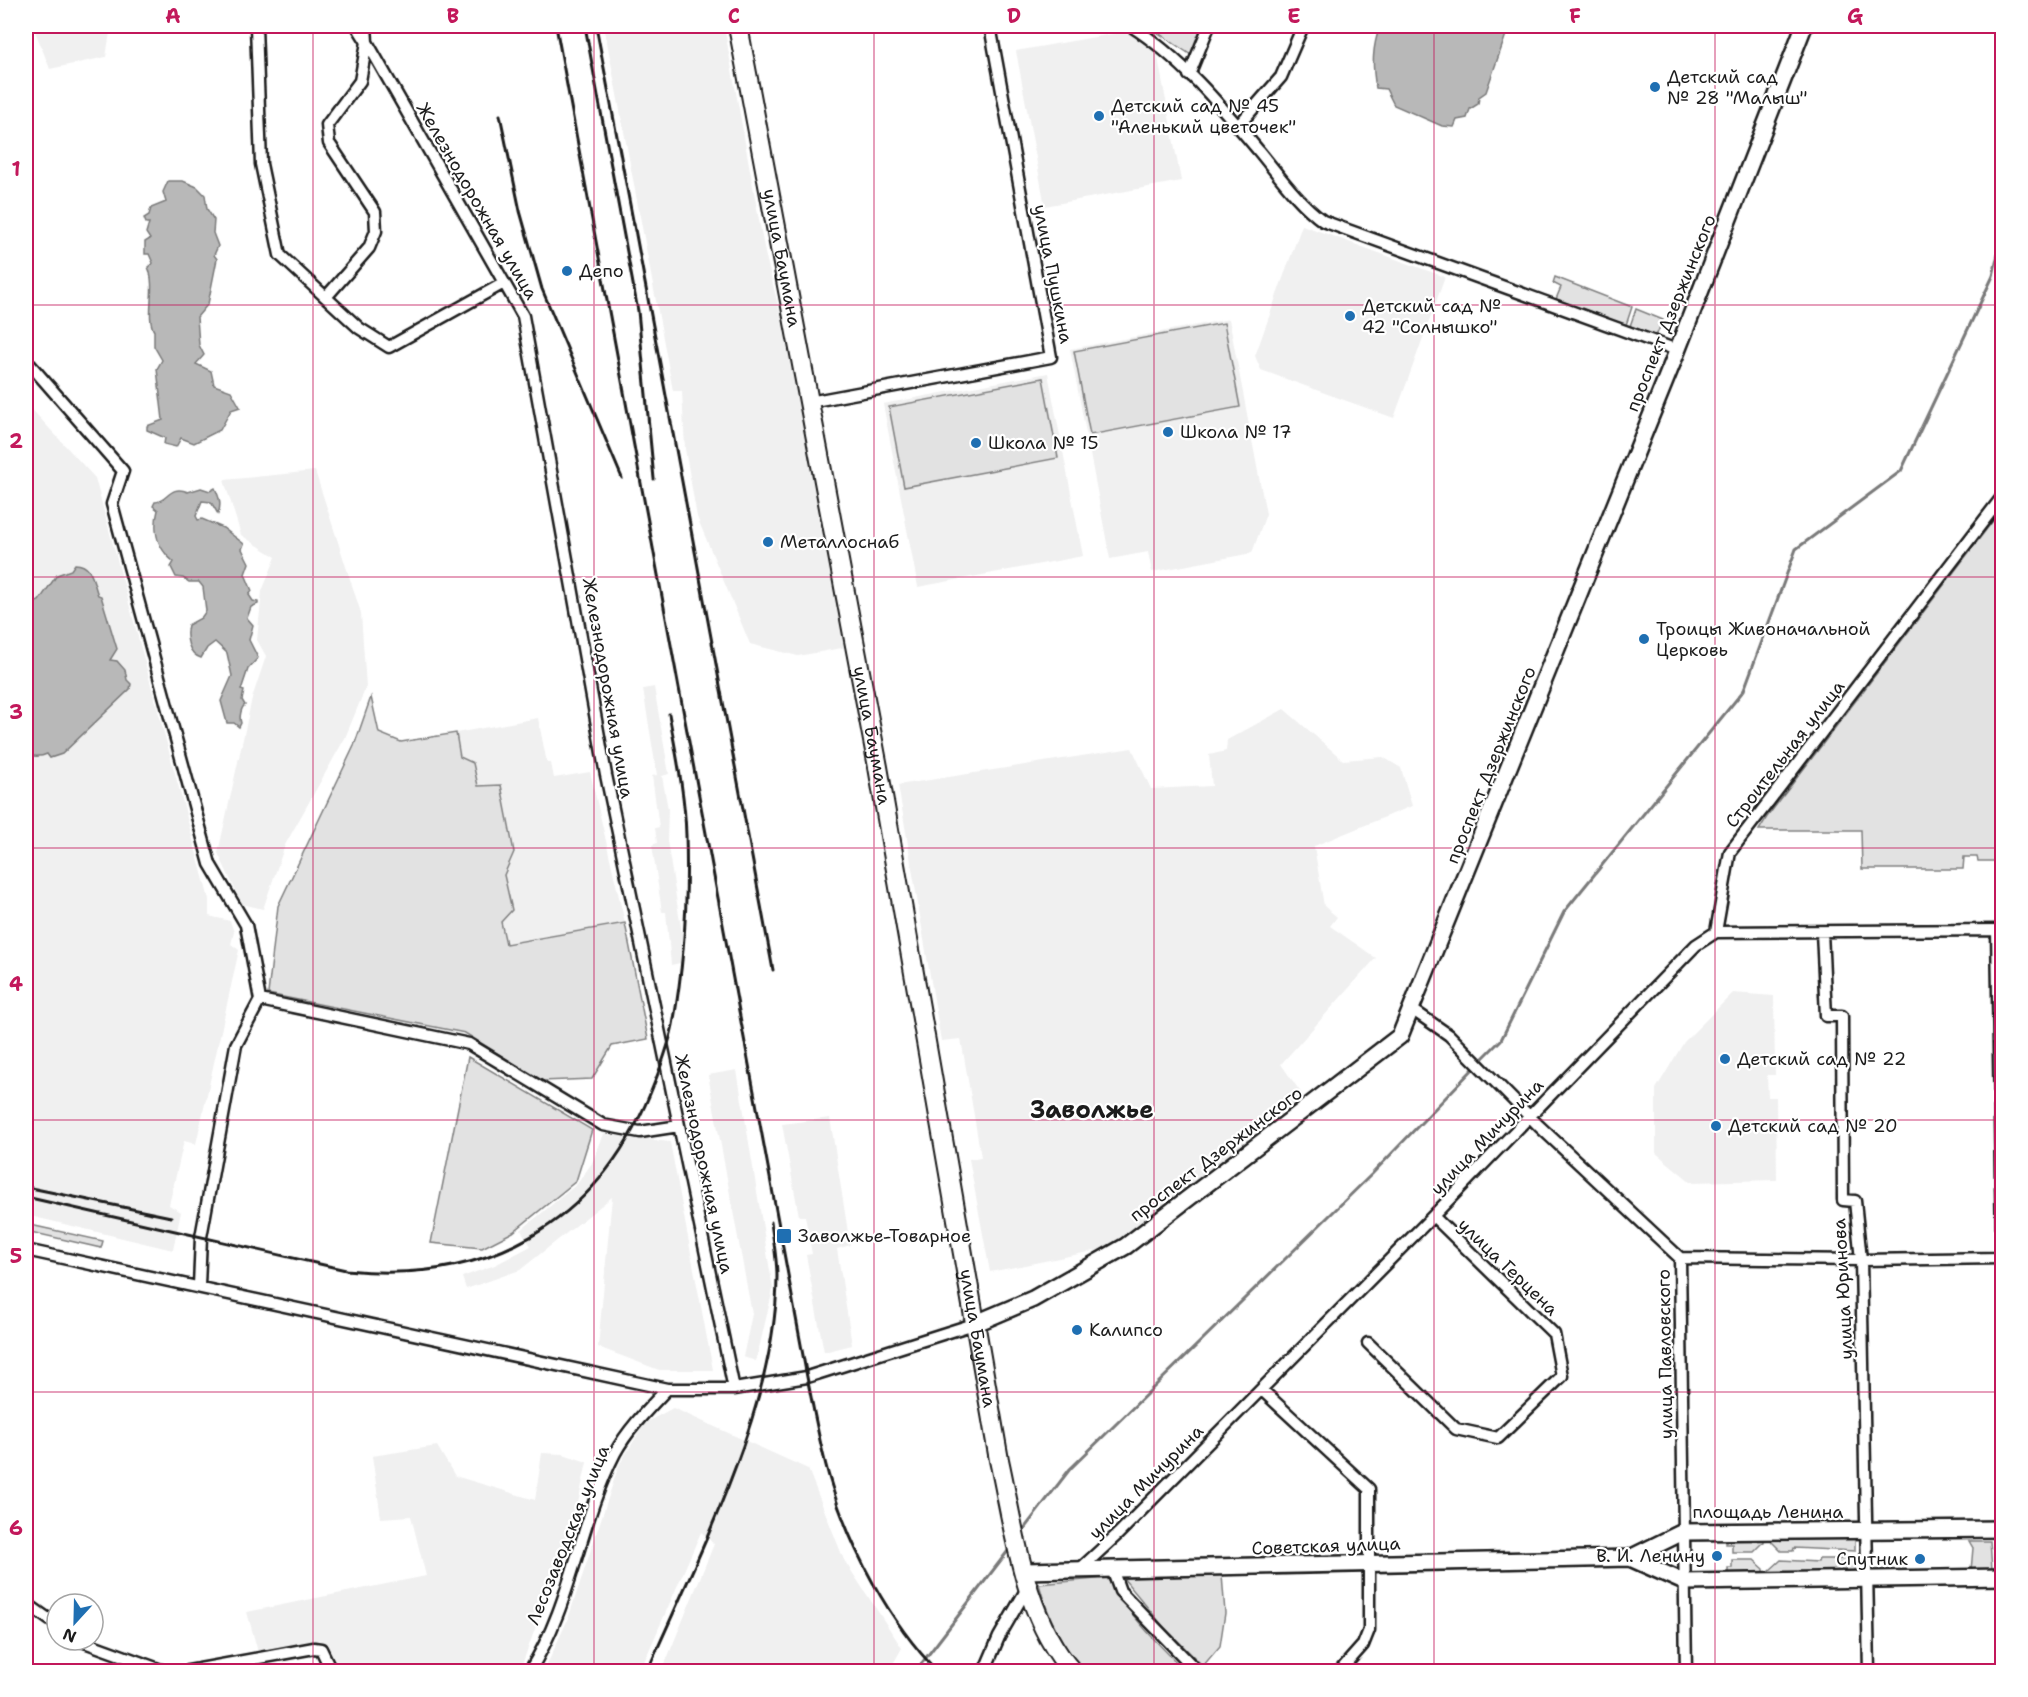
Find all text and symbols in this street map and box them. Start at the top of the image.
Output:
text: A [165,3,181,29]
text: B [447,3,459,29]
text: C [728,3,740,29]
text: D [1007,3,1021,29]
text: E [1287,3,1301,29]
text: F [1569,3,1581,29]
text: G [1847,3,1863,29]
place label: Детский сад № 28 "Малыш" [1667,65,1808,110]
marker: Детский сад № 28 "Малыш" [1648,80,1662,94]
place label: Детский сад № 45 "Аленький цветочек" [1111,94,1296,139]
street label: Железнодорожная улица [411,98,543,304]
marker: Детский сад № 45 "Аленький цветочек" [1092,109,1106,123]
text: 1 [11,156,21,182]
street label: улица Баумана [757,187,807,329]
street label: улица Пушкина [1028,202,1078,346]
street label: проспект Дзержинского [1620,211,1722,415]
place label: Депо [579,259,624,283]
marker: Депо [560,264,574,278]
place label: Детский сад № 42 "Солнышко" [1362,294,1501,339]
marker: Детский сад № 42 "Солнышко" [1343,309,1357,323]
place label: Школа № 17 [1180,420,1292,444]
marker: Школа № 17 [1161,425,1175,439]
text: 2 [9,428,23,454]
place label: Школа № 15 [988,431,1099,455]
marker: Школа № 15 [969,436,983,450]
place label: Металлоснаб [780,530,899,554]
marker: Металлоснаб [761,535,775,549]
street label: Железнодорожная улица [577,576,639,800]
place label: Троицы Живоначальной Церковь [1656,617,1871,662]
marker: Троицы Живоначальной Церковь [1637,632,1651,646]
street label: проспект Дзержинского [1440,663,1542,867]
street label: улица Баумана [847,664,896,807]
street label: Строительная улица [1720,675,1850,833]
text: 3 [9,699,23,725]
text: 4 [9,971,23,997]
place label: Детский сад № 22 [1737,1047,1906,1071]
street label: Железнодорожная улица [669,1052,739,1276]
marker: Детский сад № 22 [1718,1052,1732,1066]
street label: улица Мичурина [1425,1074,1549,1200]
street label: проспект Дзержинского [1125,1081,1307,1227]
district label: Заволжье [1030,1094,1154,1126]
place label: Детский сад № 20 [1728,1114,1898,1138]
marker: Детский сад № 20 [1709,1119,1723,1133]
street label: улица Герцена [1453,1213,1563,1321]
street label: улица Юринова [1827,1218,1859,1360]
place label: Заволжье-Товарное [798,1224,971,1248]
marker: Заволжье-Товарное [775,1227,793,1245]
text: 5 [10,1243,22,1269]
street label: улица Баумана [954,1267,1002,1409]
street label: улица Павловского [1652,1269,1678,1439]
place label: Калипсо [1089,1318,1163,1342]
marker: Калипсо [1070,1323,1084,1337]
street label: улица Мичурина [1083,1419,1209,1545]
street label: Лесозаводская улица [521,1442,615,1628]
street label: площадь Ленина [1692,1500,1844,1524]
text: 6 [9,1515,23,1541]
street label: Советская улица [1251,1531,1401,1561]
place label: В. И. Ленину [1596,1544,1705,1568]
place label: Спутник [1836,1547,1908,1571]
marker: В. И. Ленину [1710,1549,1724,1563]
marker: Спутник [1913,1552,1927,1566]
north arrow [45,1592,105,1652]
text: N [60,1623,79,1648]

